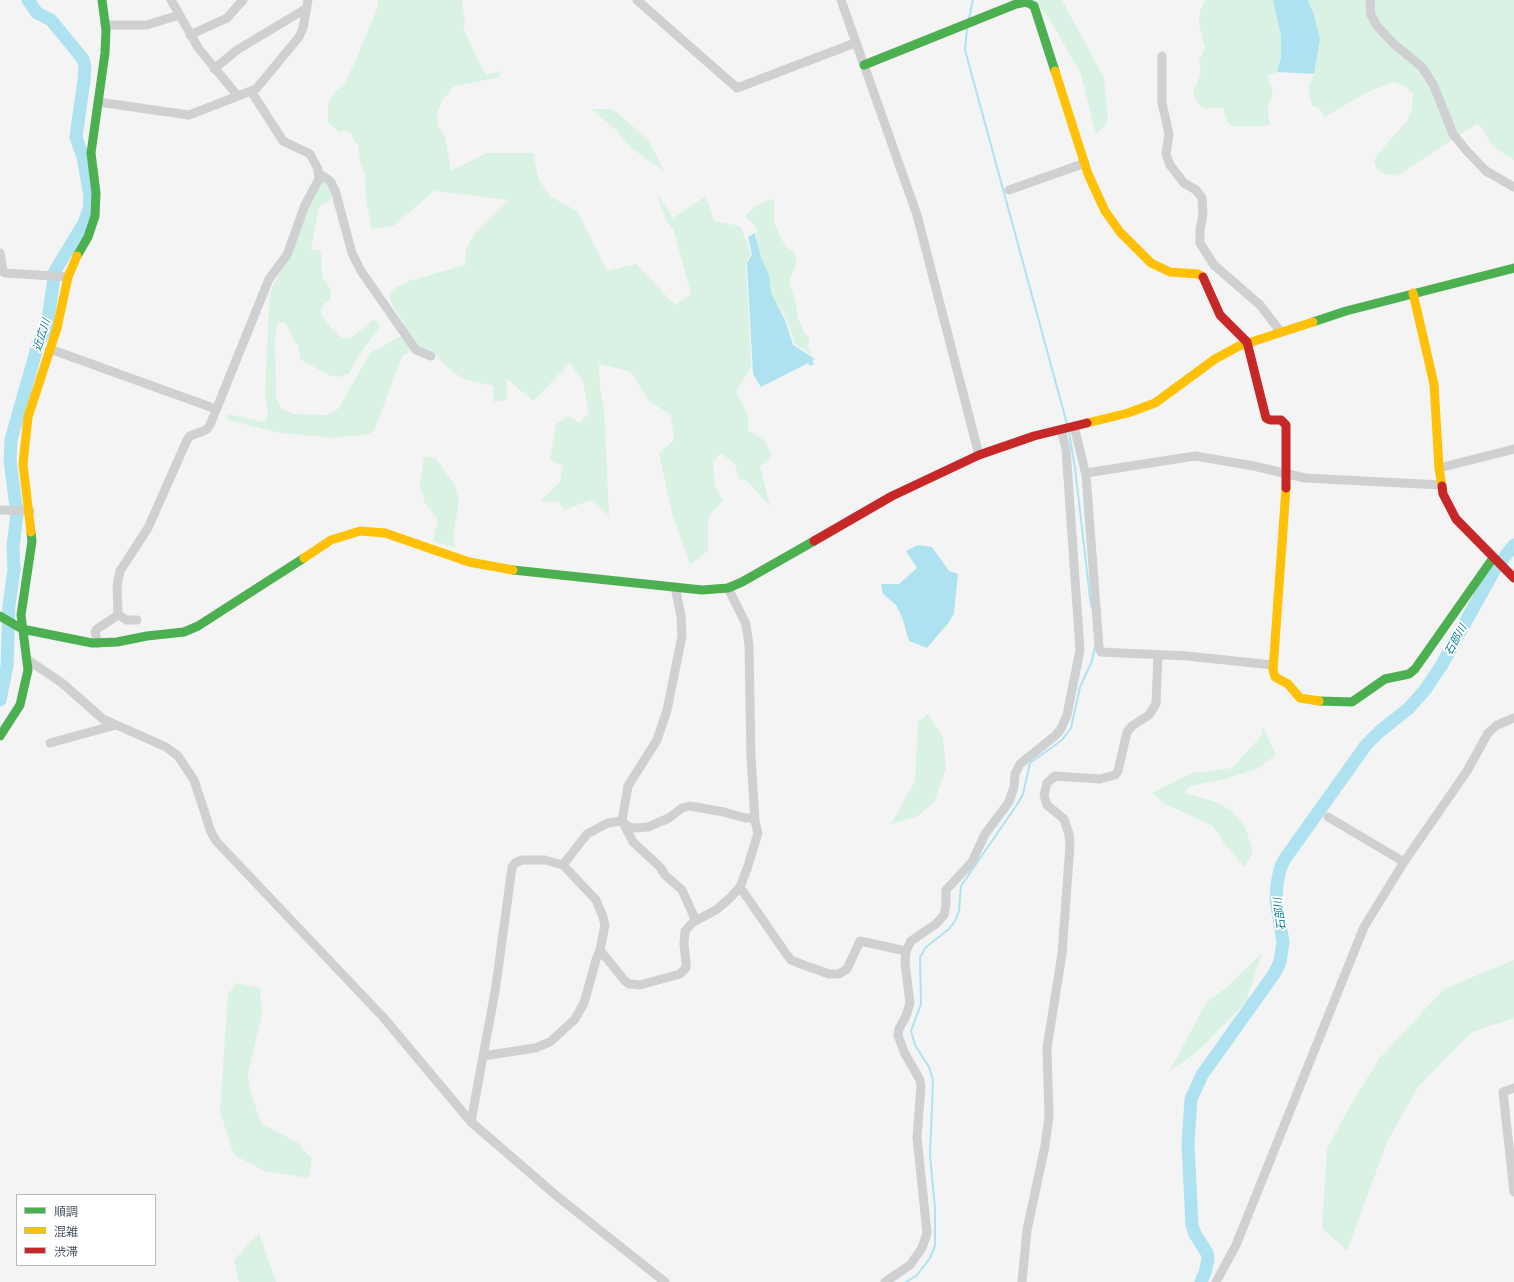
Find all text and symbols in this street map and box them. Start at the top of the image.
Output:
water label: 近広川 [31,317,53,353]
water label: 石部川 [1442,622,1470,658]
water label: 石部川 [1271,897,1289,931]
legend [16,1194,156,1266]
text: 順調 [54,1204,78,1219]
text: 混雑 [54,1224,78,1239]
text: 渋滞 [54,1244,78,1259]

